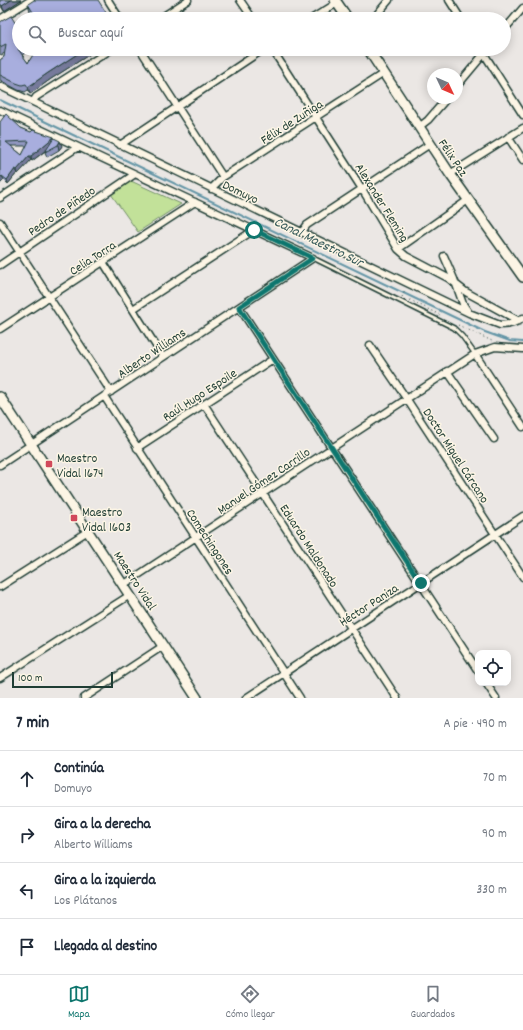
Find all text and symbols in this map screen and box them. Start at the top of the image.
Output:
search box [12,12,511,56]
icon: search [26,23,48,45]
text: Buscar aquí [58,23,123,45]
north arrow [427,68,463,104]
street label: Félix de Zuñiga [257,95,328,150]
street label: Félix Paz [432,136,471,181]
street label: Alexander Fleming [349,160,413,247]
street label: Domuyo [219,176,261,210]
street label: Pedro de Piñedo [25,182,100,242]
water label: Canal Maestro Sur [270,213,368,274]
route start [245,221,263,239]
street label: Celia Torra [66,236,121,281]
street label: Alberto Williams [114,324,190,384]
street label: Raúl Hugo Espoile [159,365,241,427]
street label: Doctor Miguel Cárcano [417,405,493,508]
street label: Manuel Gómez Carrillo [214,444,315,520]
place label: Maestro Vidal 1674 [57,450,104,484]
marker: Maestro Vidal 1674 [44,459,54,469]
street label: Eduardo Maldonado [274,501,342,592]
place label: Maestro Vidal 1603 [82,504,131,538]
street label: Comechingones [180,506,237,579]
marker: Maestro Vidal 1603 [69,513,79,523]
street label: Maestro Vidal [108,548,160,615]
route end [412,574,430,592]
street label: Héctor Paniza [336,579,404,632]
map controls [475,650,511,686]
button: locate [475,650,511,686]
scale bar [12,670,113,689]
text: 100 m [18,671,42,687]
text: 7 min [16,712,49,736]
text: A pie · 490 m [444,715,507,734]
text: Continúa [54,758,104,780]
icon: ahead [16,768,38,790]
text: 70 m [483,769,507,788]
text: Domuyo [54,780,92,799]
text: Gira a la derecha [54,814,151,836]
icon: right [16,824,38,846]
text: 90 m [482,825,507,844]
text: Alberto Williams [54,836,133,855]
text: Gira a la izquierda [54,870,155,892]
icon: left [16,880,38,902]
text: 330 m [476,881,507,900]
text: Los Plátanos [54,892,117,911]
icon: arrive [16,936,38,958]
text: Llegada al destino [54,936,157,958]
tab: Mapa [68,983,90,1023]
tab: Cómo llegar [226,983,275,1023]
tab: Guardados [411,983,455,1023]

